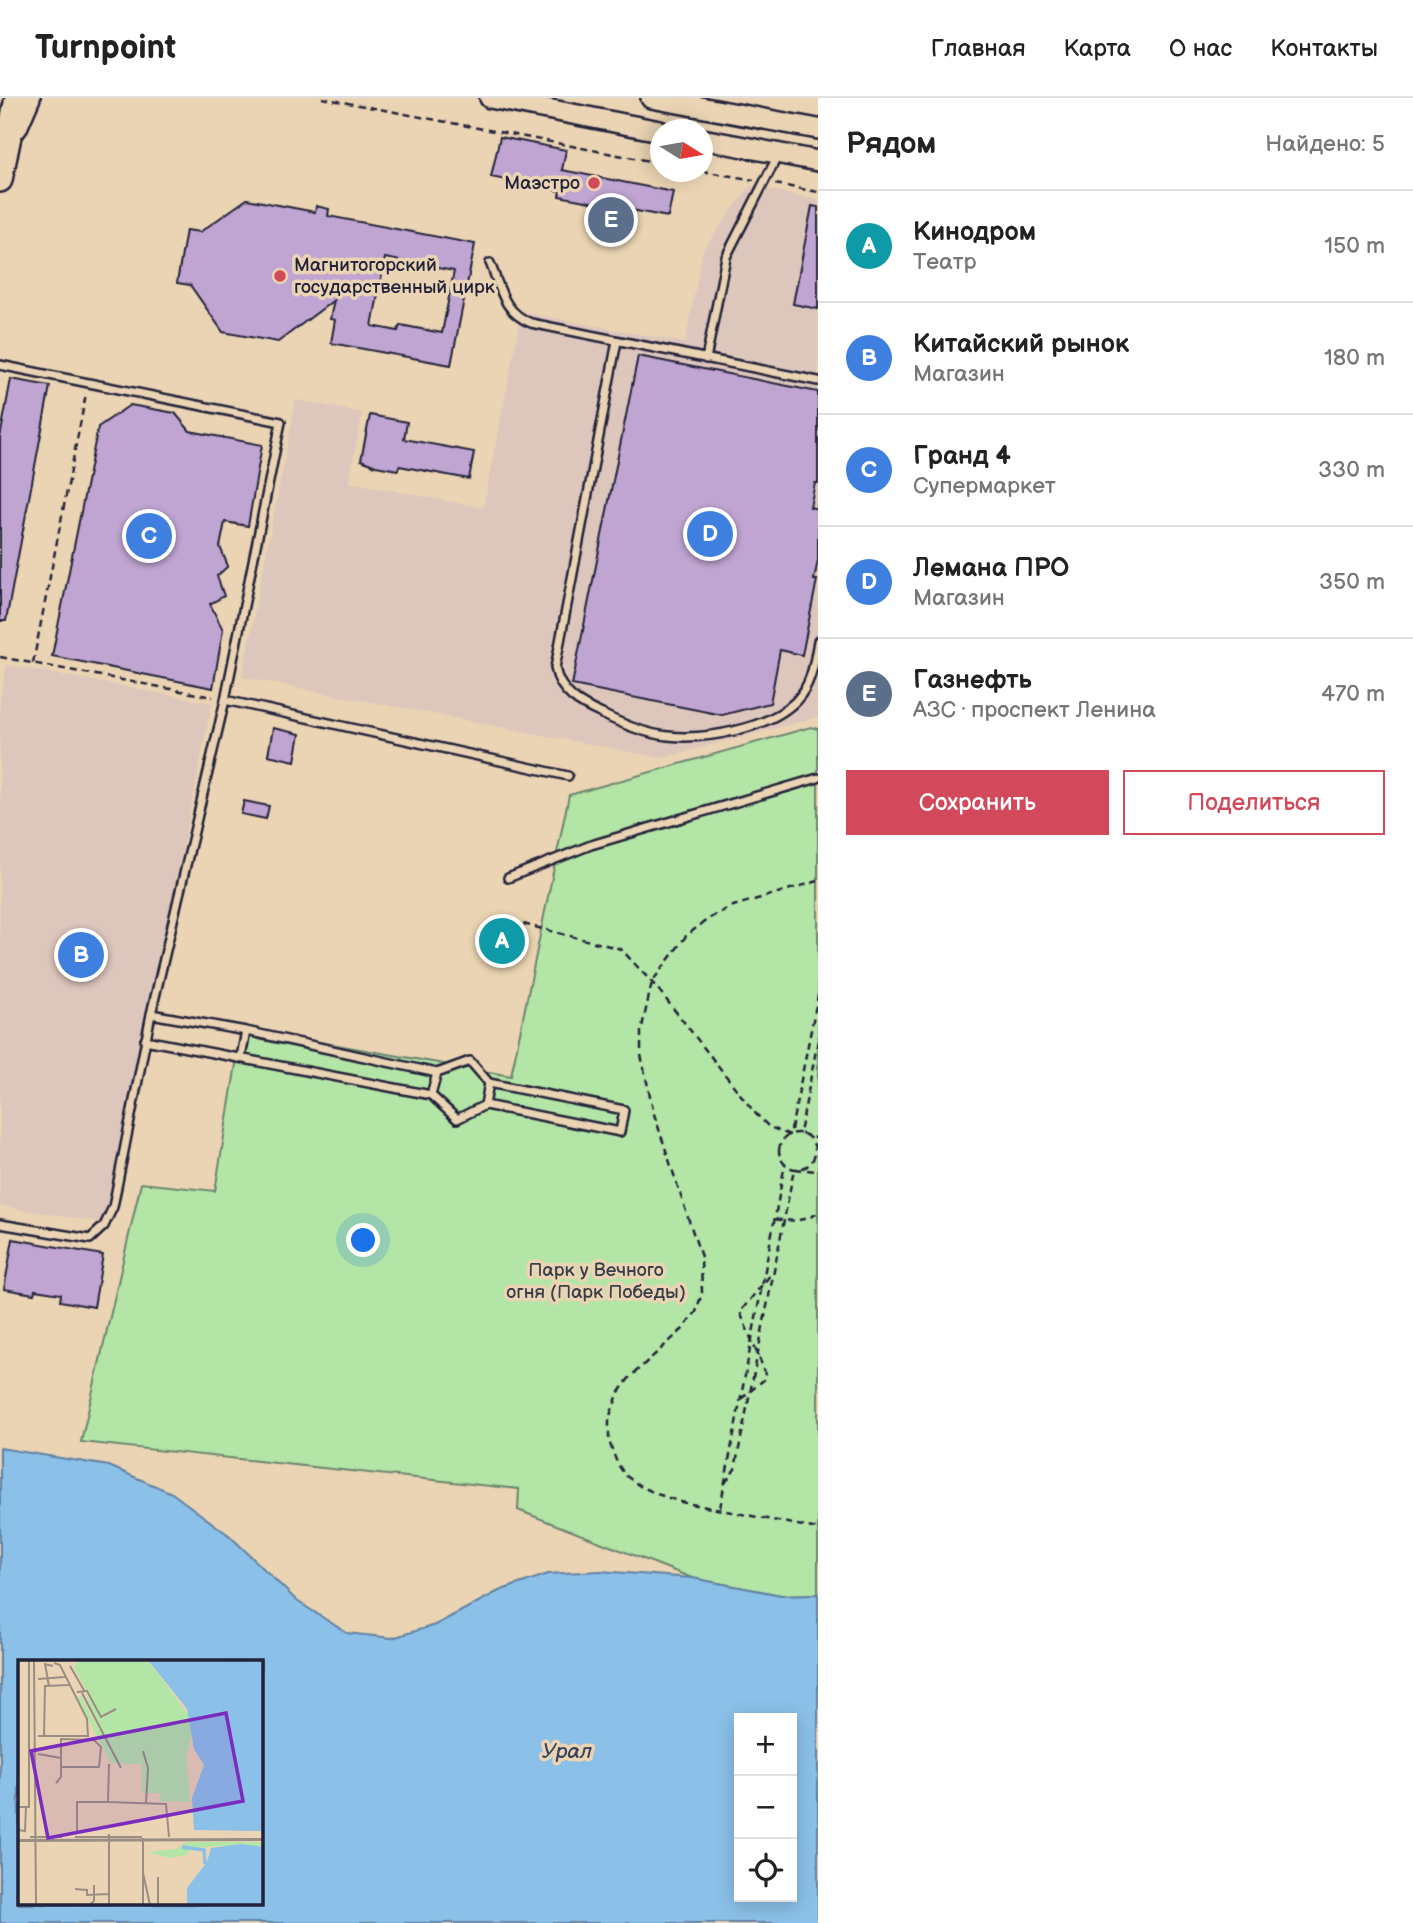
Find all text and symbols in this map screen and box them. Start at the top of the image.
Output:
text: Turnpoint [35,28,176,68]
text: Главная [931,34,1025,63]
text: Карта [1063,34,1131,63]
text: О нас [1169,34,1232,63]
text: Контакты [1270,34,1378,63]
north arrow [650,119,713,182]
text: Рядом [846,126,936,162]
text: Найдено: 5 [1265,130,1385,158]
place label: Маэстро [504,172,580,195]
marker: Маэстро [586,175,602,191]
pin: E [588,194,634,246]
text: Кинодром [913,217,1036,248]
text: A [862,232,876,260]
text: 150 m [1324,232,1385,260]
text: Театр [913,248,976,276]
place label: Магнитогорский государственный цирк [294,254,495,299]
marker: Магнитогорский государственный цирк [272,268,288,284]
text: Китайский рынок [913,329,1129,360]
text: B [861,344,877,372]
text: 180 m [1324,344,1385,372]
text: Магазин [913,360,1005,388]
text: Гранд 4 [913,441,1011,472]
text: C [861,456,877,484]
text: 330 m [1318,456,1385,484]
text: Супермаркет [913,472,1056,500]
pin: D [687,508,733,560]
pin: C [126,510,172,562]
text: Лемана ПРО [913,553,1069,584]
text: D [861,568,877,596]
text: 350 m [1319,568,1385,596]
text: Магазин [913,584,1005,612]
text: Газнефть [913,665,1032,696]
text: E [862,680,876,708]
text: 470 m [1321,680,1385,708]
text: АЗС · проспект Ленина [913,696,1156,724]
button: Сохранить [846,770,1109,835]
button: Поделиться [1123,770,1385,835]
pin: A [479,915,525,967]
pin: B [58,929,104,981]
your location [346,1223,380,1257]
park label: Парк у Вечного огня (Парк Победы) [506,1259,686,1304]
inset map [18,1660,262,1906]
map controls [734,1713,797,1902]
button: + [734,1713,797,1776]
water label: Урал [542,1739,592,1764]
button: − [734,1776,797,1839]
button: locate [734,1839,797,1902]

